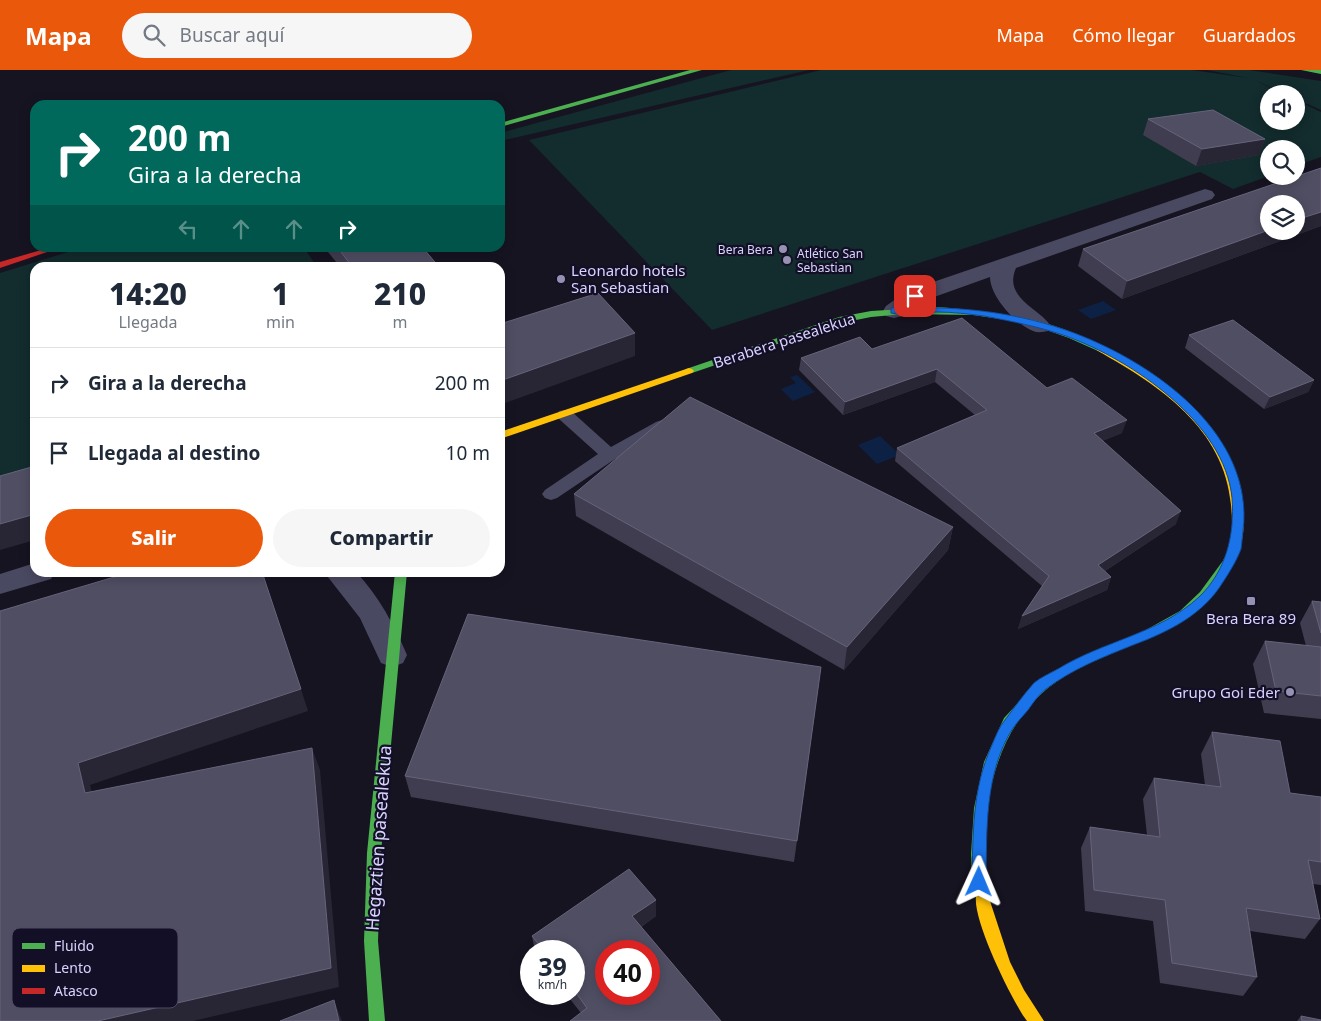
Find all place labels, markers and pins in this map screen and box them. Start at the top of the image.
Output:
place label: Bera Bera [718,241,773,258]
marker: Bera Bera [777,243,789,255]
place label: Atlético San Sebastian [797,245,863,276]
marker: Atlético San Sebastian [781,254,793,266]
place label: Leonardo hotels San Sebastian [571,260,685,297]
marker: Leonardo hotels San Sebastian [555,273,567,285]
pin [894,275,936,317]
marker: Bera Bera 89 [1245,595,1257,607]
place label: Bera Bera 89 [1206,608,1296,628]
place label: Grupo Goi Eder [1171,682,1280,702]
marker: Grupo Goi Eder [1284,686,1296,698]

